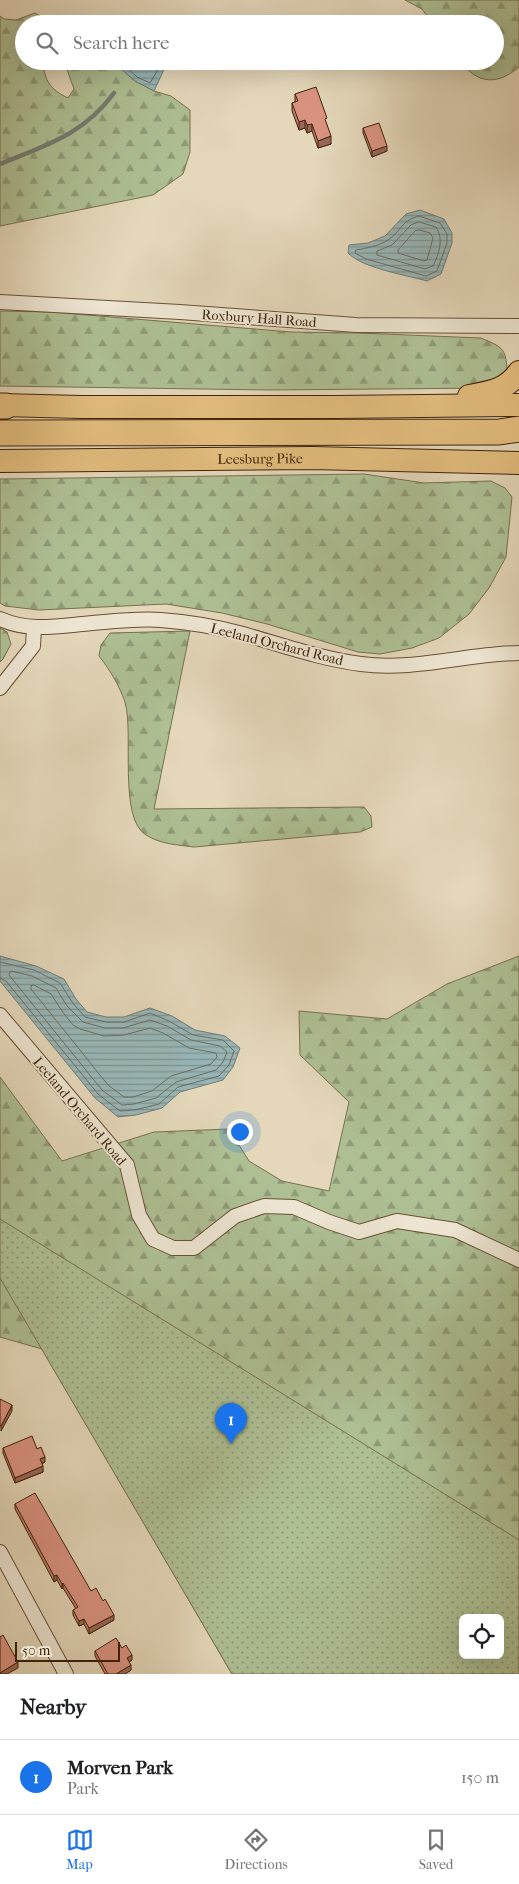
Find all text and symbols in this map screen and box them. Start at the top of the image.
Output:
search box [15,15,504,70]
icon: search [33,29,61,57]
text: Search here [73,32,169,54]
street label: Roxbury Hall Road [201,306,317,331]
street label: Leesburg Pike [217,450,303,468]
street label: Leeland Orchard Road [209,620,345,669]
street label: Leeland Orchard Road [29,1054,130,1169]
your location [227,1119,253,1145]
pin: 1 [215,1403,247,1444]
map controls [459,1614,504,1659]
button: locate [459,1614,504,1659]
scale bar [15,1639,120,1662]
text: 50 m [22,1642,50,1659]
text: Nearby [20,1695,86,1719]
text: Morven Park [67,1757,173,1779]
text: 1 [33,1768,39,1787]
text: 150 m [461,1768,499,1787]
text: Park [67,1779,99,1798]
tab: Map [66,1826,94,1873]
tab: Directions [225,1826,288,1873]
tab: Saved [419,1826,453,1873]

